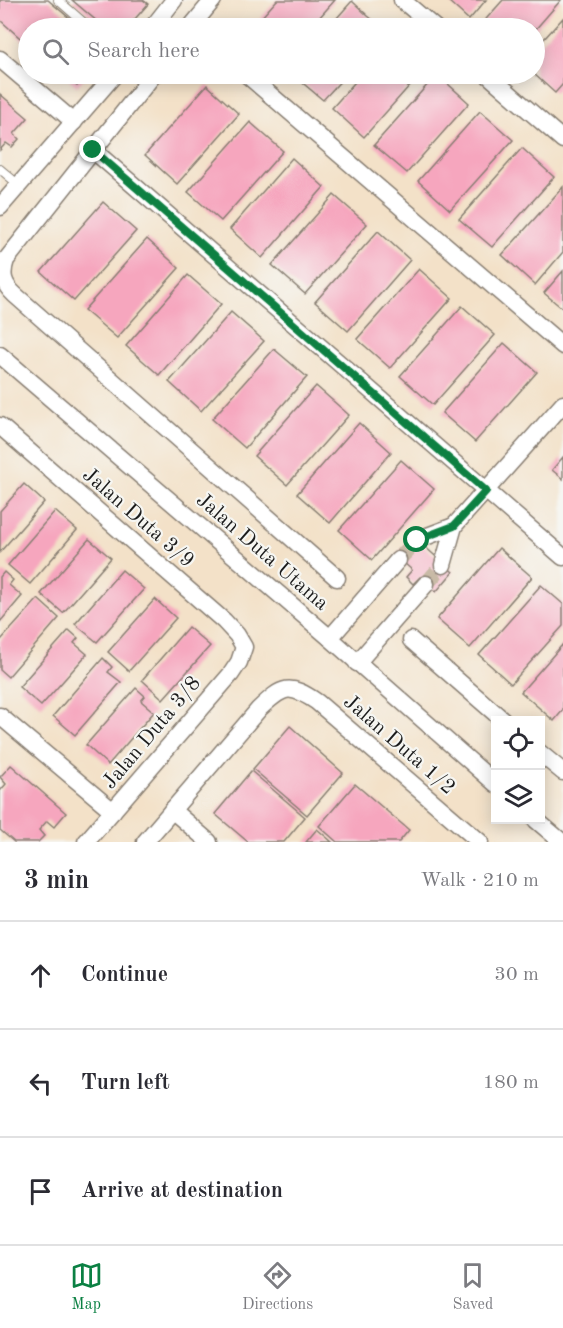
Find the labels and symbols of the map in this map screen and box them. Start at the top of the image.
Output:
route end [79,136,105,162]
street label: Jalan Duta 3/9 [78,464,198,572]
street label: Jalan Duta Utama [192,489,332,615]
route start [403,526,429,552]
street label: Jalan Duta 3/8 [99,673,205,793]
street label: Jalan Duta 1/2 [339,691,459,799]

